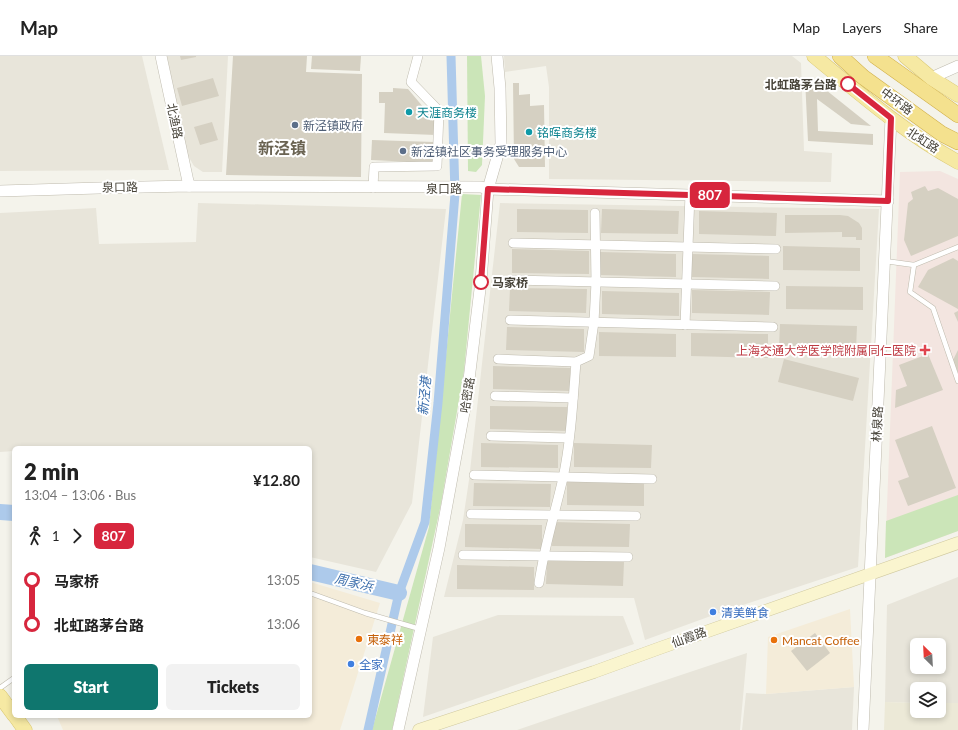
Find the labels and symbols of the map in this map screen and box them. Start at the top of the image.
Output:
marker: 北虹路茅台路 [840,76,856,92]
place label: 北虹路茅台路 [765,77,837,92]
street label: 中环路 [878,84,916,118]
street label: 北渔路 [164,102,186,140]
place label: 天涯商务楼 [417,105,477,120]
marker: 天涯商务楼 [404,107,414,117]
place label: 新泾镇政府 [303,118,363,133]
marker: 新泾镇政府 [290,120,300,130]
street label: 北虹路 [904,124,942,156]
place label: 铭晖商务楼 [537,125,597,140]
marker: 铭晖商务楼 [524,127,534,137]
district label: 新泾镇 [258,138,306,157]
place label: 新泾镇社区事务受理服务中心 [411,144,567,159]
marker: 新泾镇社区事务受理服务中心 [398,146,408,156]
street label: 泉口路 [102,179,138,195]
street label: 泉口路 [426,181,462,196]
line badge: 807 [687,182,733,208]
marker: 马家桥 [473,274,489,290]
place label: 马家桥 [492,275,528,290]
place label: 上海交通大学医学院附属同仁医院 [736,343,916,358]
marker: 上海交通大学医学院附属同仁医院 [919,344,931,356]
water label: 新泾港 [414,374,434,416]
street label: 哈密路 [457,376,477,414]
street label: 林泉路 [869,406,885,442]
water label: 周家浜 [333,570,376,594]
place label: 清美鲜食 [721,605,769,620]
marker: 清美鲜食 [708,607,718,617]
street label: 仙霞路 [670,624,708,650]
place label: 東泰祥 [367,632,403,647]
place label: Mancat Coffee [782,633,860,648]
marker: 東泰祥 [354,634,364,644]
marker: Mancat Coffee [769,635,779,645]
north arrow [910,638,946,674]
place label: 全家 [359,657,383,672]
marker: 全家 [346,659,356,669]

